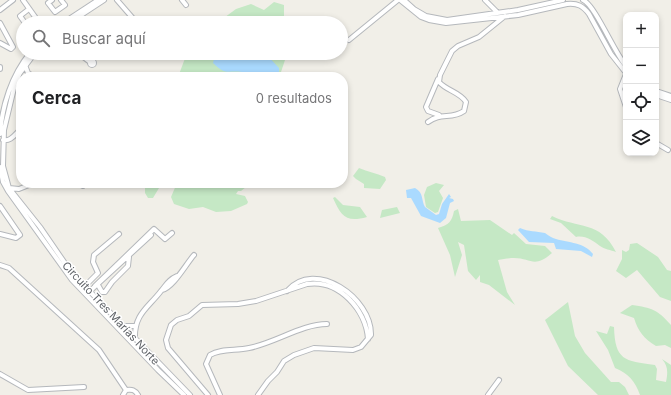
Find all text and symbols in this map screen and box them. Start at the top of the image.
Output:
map controls [623,12,659,156]
button: + [623,12,659,48]
search box [16,16,348,60]
icon: search [30,27,52,49]
text: Buscar aquí [62,29,146,48]
button: − [623,48,659,84]
button: locate [623,84,659,120]
text: Cerca [32,88,81,108]
text: 0 resultados [256,90,332,106]
button: layers [623,120,659,156]
street label: Circuito Tres Marías Norte [59,258,163,368]

